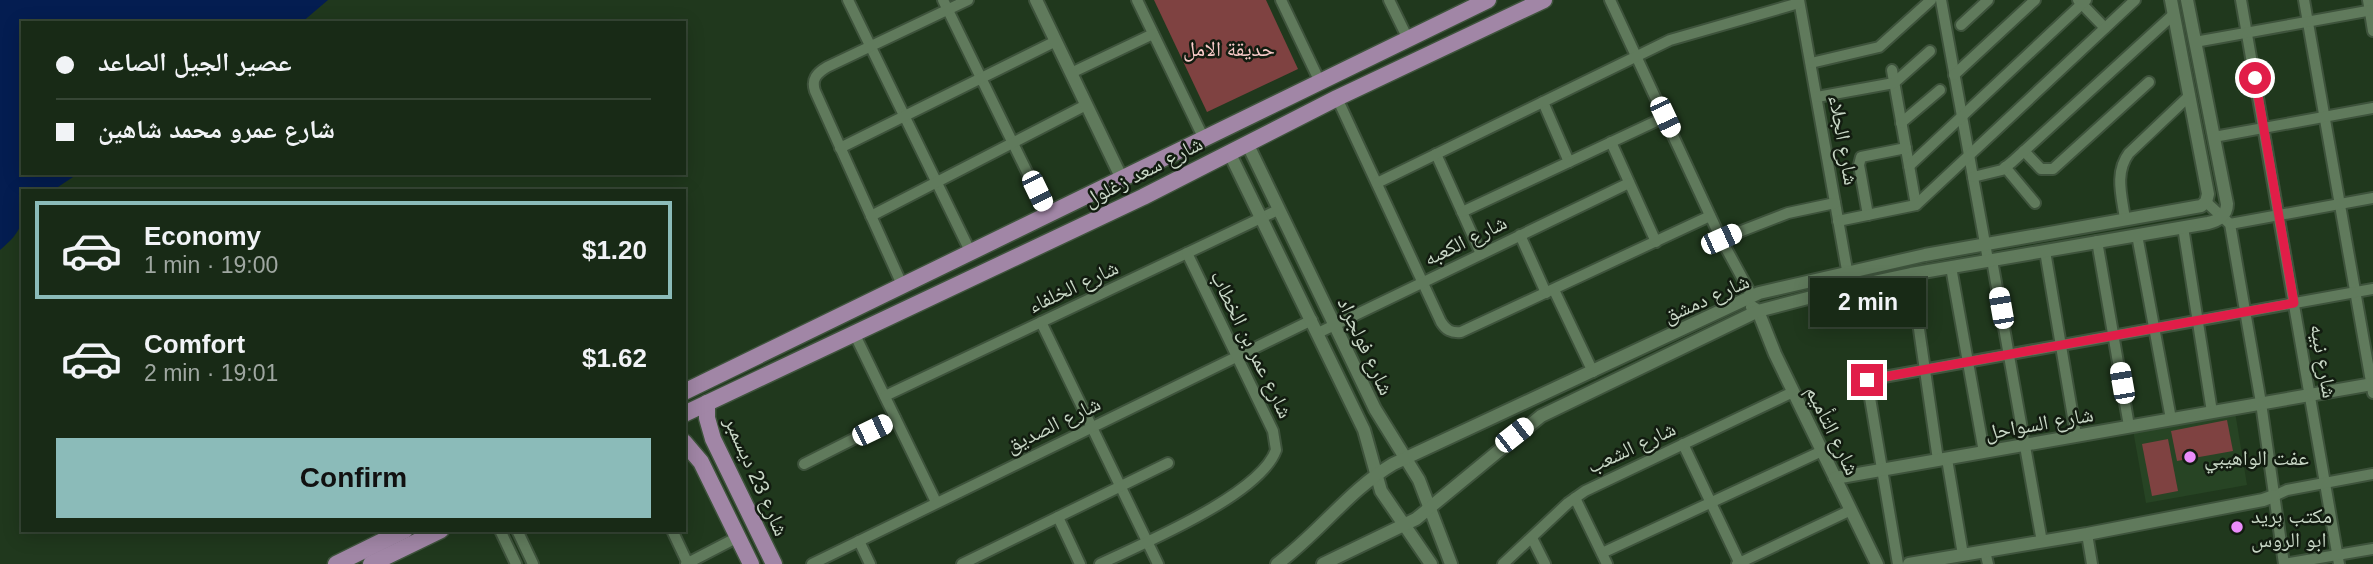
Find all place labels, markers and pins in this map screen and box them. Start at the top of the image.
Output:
place label: عفت الواهيبي [2204,446,2309,474]
marker: عفت الواهيبي [2182,449,2198,465]
place label: مكتب بريد ابو الروس [2251,504,2332,553]
marker: مكتب بريد ابو الروس [2229,519,2245,535]

